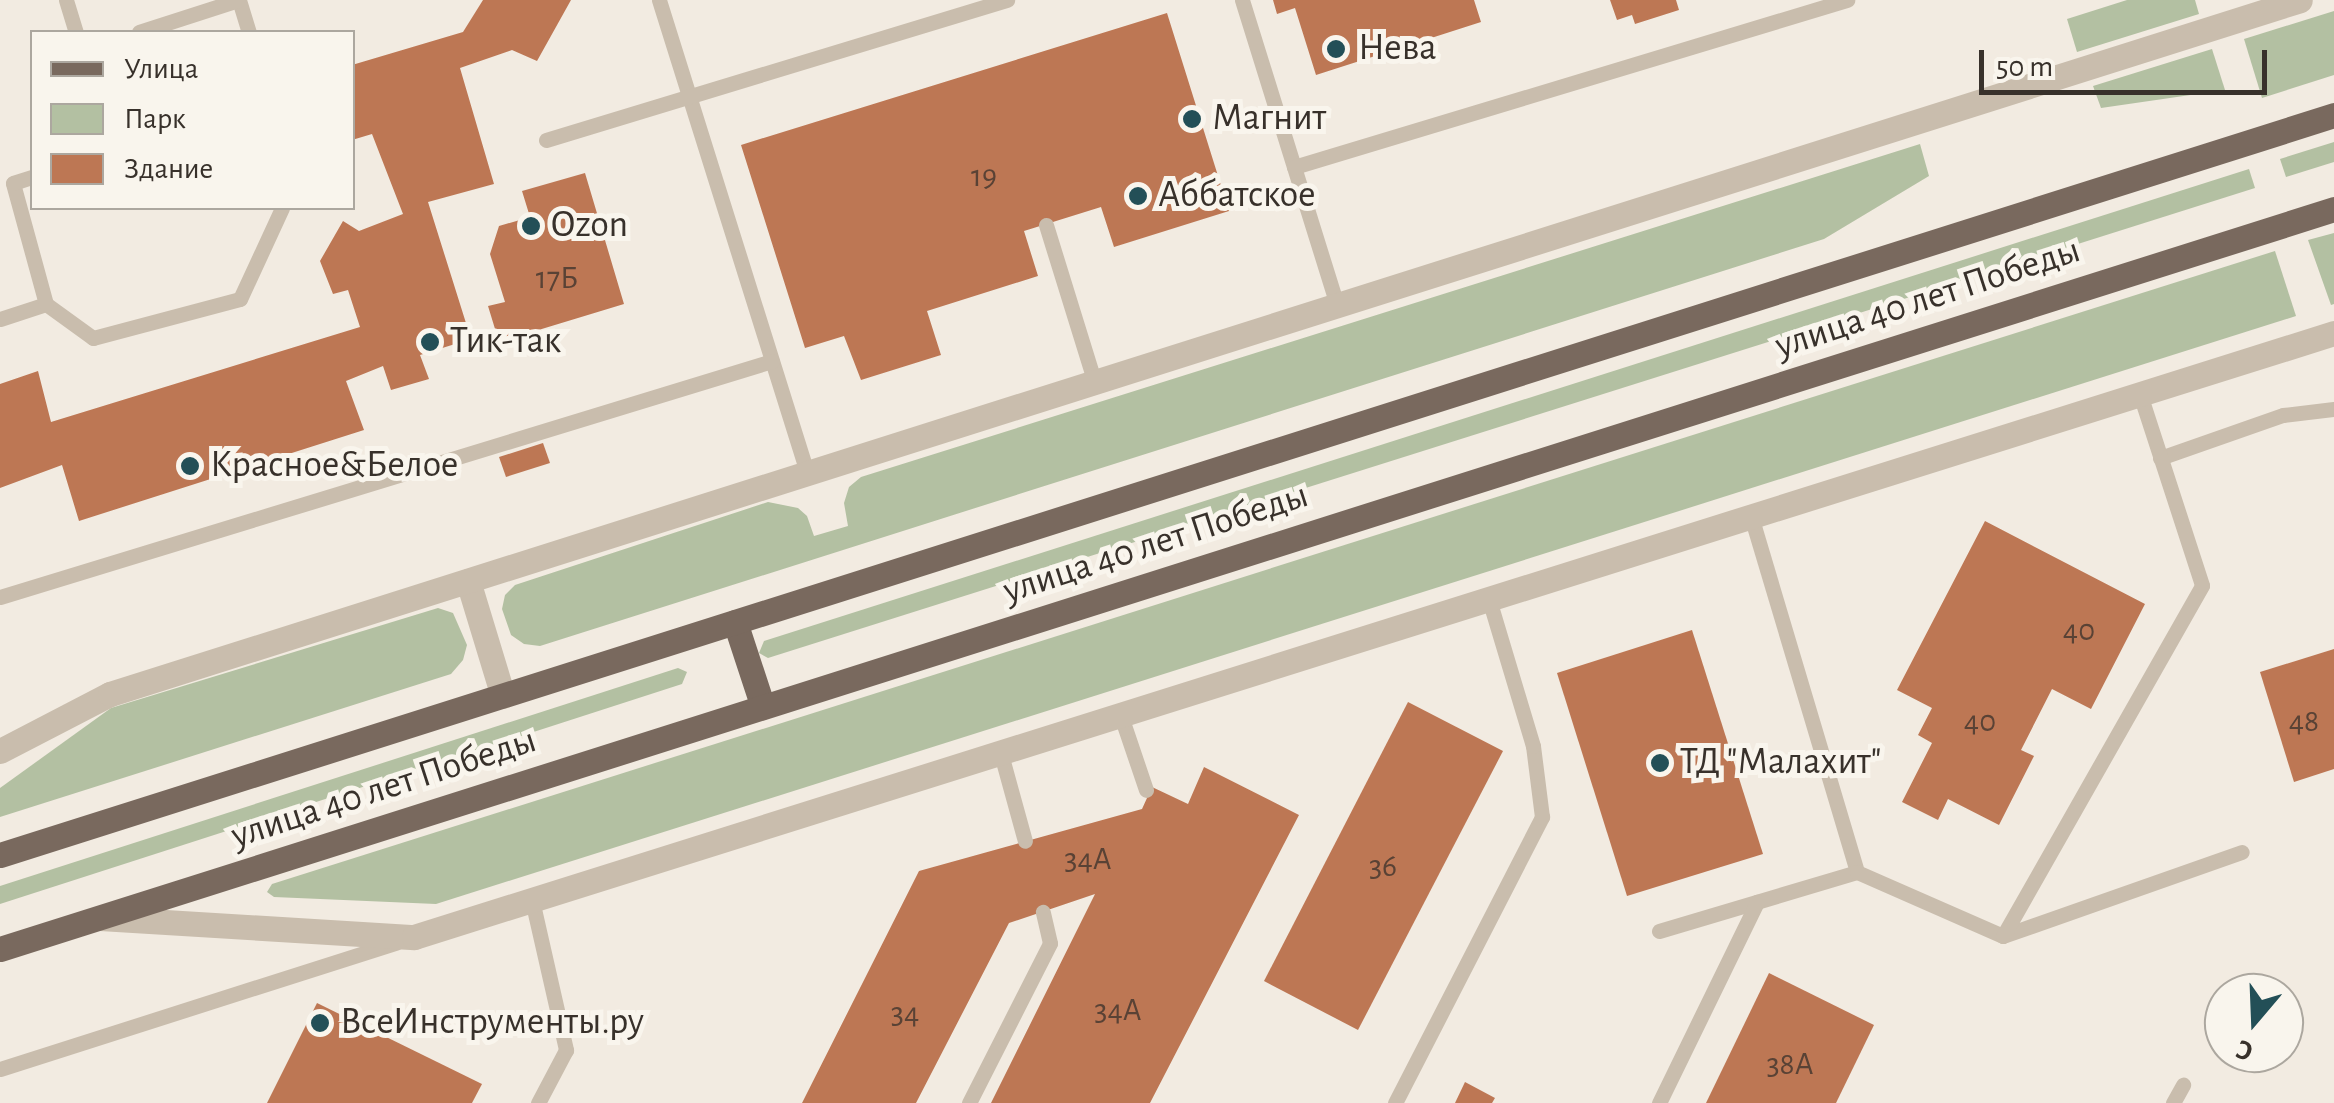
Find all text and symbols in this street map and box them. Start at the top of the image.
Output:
place label: Нева [1358,26,1437,72]
legend [30,30,355,210]
scale bar [1984,30,2272,92]
marker: Нева [1323,36,1349,62]
text: 50 m [1996,52,2053,82]
text: Улица [124,54,199,84]
place label: Магнит [1212,96,1326,142]
text: Парк [124,104,186,134]
marker: Магнит [1181,108,1203,130]
text: Здание [124,154,213,184]
house number: 19 [971,157,997,195]
place label: Аббатское [1158,173,1316,219]
marker: Аббатское [1127,185,1149,207]
place label: Ozon [551,203,628,249]
marker: Ozon [520,215,542,237]
street label: улица 40 лет Победы [1770,228,2086,370]
house number: 17Б [536,259,578,297]
place label: Тик-так [450,319,561,365]
marker: Тик-так [419,331,441,353]
place label: Красное&Белое [210,443,459,489]
marker: Красное&Белое [179,455,201,477]
street label: улица 40 лет Победы [998,473,1314,615]
house number: 40 [2063,611,2095,649]
house number: 40 [1964,702,1996,740]
house number: 48 [2289,702,2319,740]
street label: улица 40 лет Победы [226,718,542,860]
place label: ТД "Малахит" [1680,740,1881,786]
marker: ТД "Малахит" [1649,752,1671,774]
house number: 34А [1064,840,1112,878]
house number: 36 [1369,847,1397,885]
north arrow [2204,973,2304,1073]
house number: 34А [1094,991,1142,1029]
house number: 34 [891,994,919,1032]
place label: ВсеИнструменты.ру [340,1000,644,1046]
marker: ВсеИнструменты.ру [309,1012,331,1034]
text: С [2233,1034,2257,1065]
house number: 38А [1766,1045,1814,1083]

